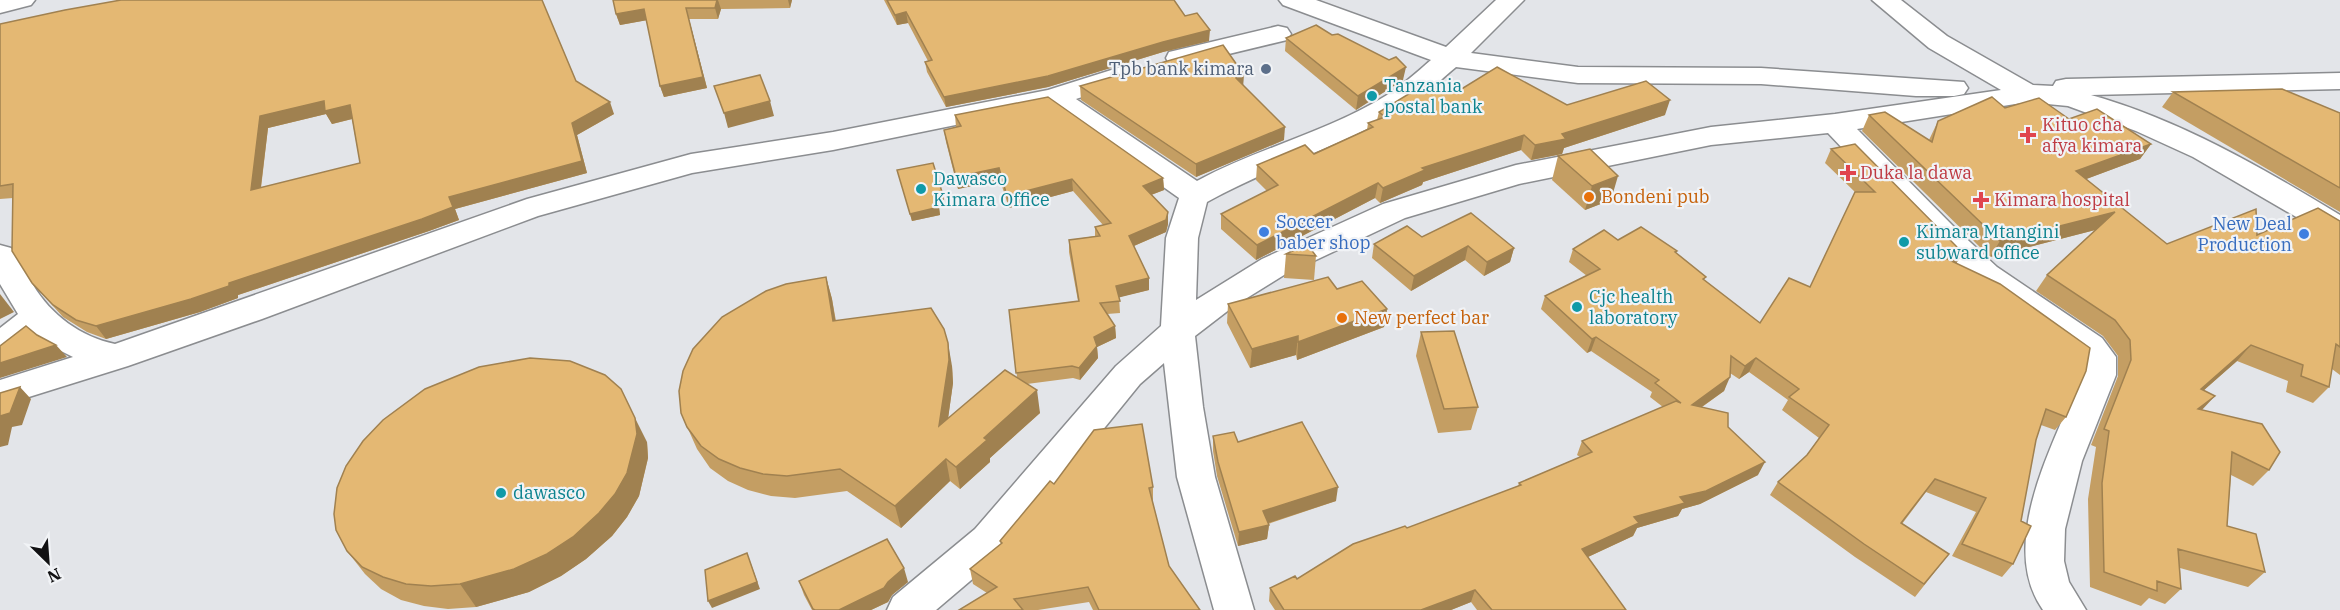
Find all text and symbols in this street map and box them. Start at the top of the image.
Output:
place label: Tpb bank kimara [1109,57,1254,80]
marker: Tpb bank kimara [1259,62,1273,76]
place label: Tanzania postal bank [1384,74,1483,118]
marker: Tanzania postal bank [1365,89,1379,103]
place label: Kituo cha afya kimara [2042,113,2143,157]
marker: Kituo cha afya kimara [2019,126,2037,144]
place label: Duka la dawa [1860,161,1972,184]
marker: Duka la dawa [1841,166,1855,180]
place label: Dawasco Kimara Office [933,167,1050,211]
marker: Dawasco Kimara Office [914,182,928,196]
place label: Bondeni pub [1601,185,1710,208]
place label: Kimara hospital [1994,188,2130,211]
marker: Bondeni pub [1582,190,1596,204]
marker: Kimara hospital [1972,191,1990,209]
place label: Soccer baber shop [1276,210,1371,254]
place label: New Deal Production [2198,212,2292,256]
place label: Kimara Mtangini subward office [1916,220,2060,264]
marker: Soccer baber shop [1257,225,1271,239]
marker: New Deal Production [2297,227,2311,241]
marker: Kimara Mtangini subward office [1897,235,1911,249]
place label: Cjc health laboratory [1589,285,1678,329]
marker: Cjc health laboratory [1570,300,1584,314]
place label: New perfect bar [1354,306,1489,329]
marker: New perfect bar [1335,311,1349,325]
place label: dawasco [513,481,585,504]
marker: dawasco [494,486,508,500]
north arrow [18,532,78,592]
text: N [44,564,64,587]

